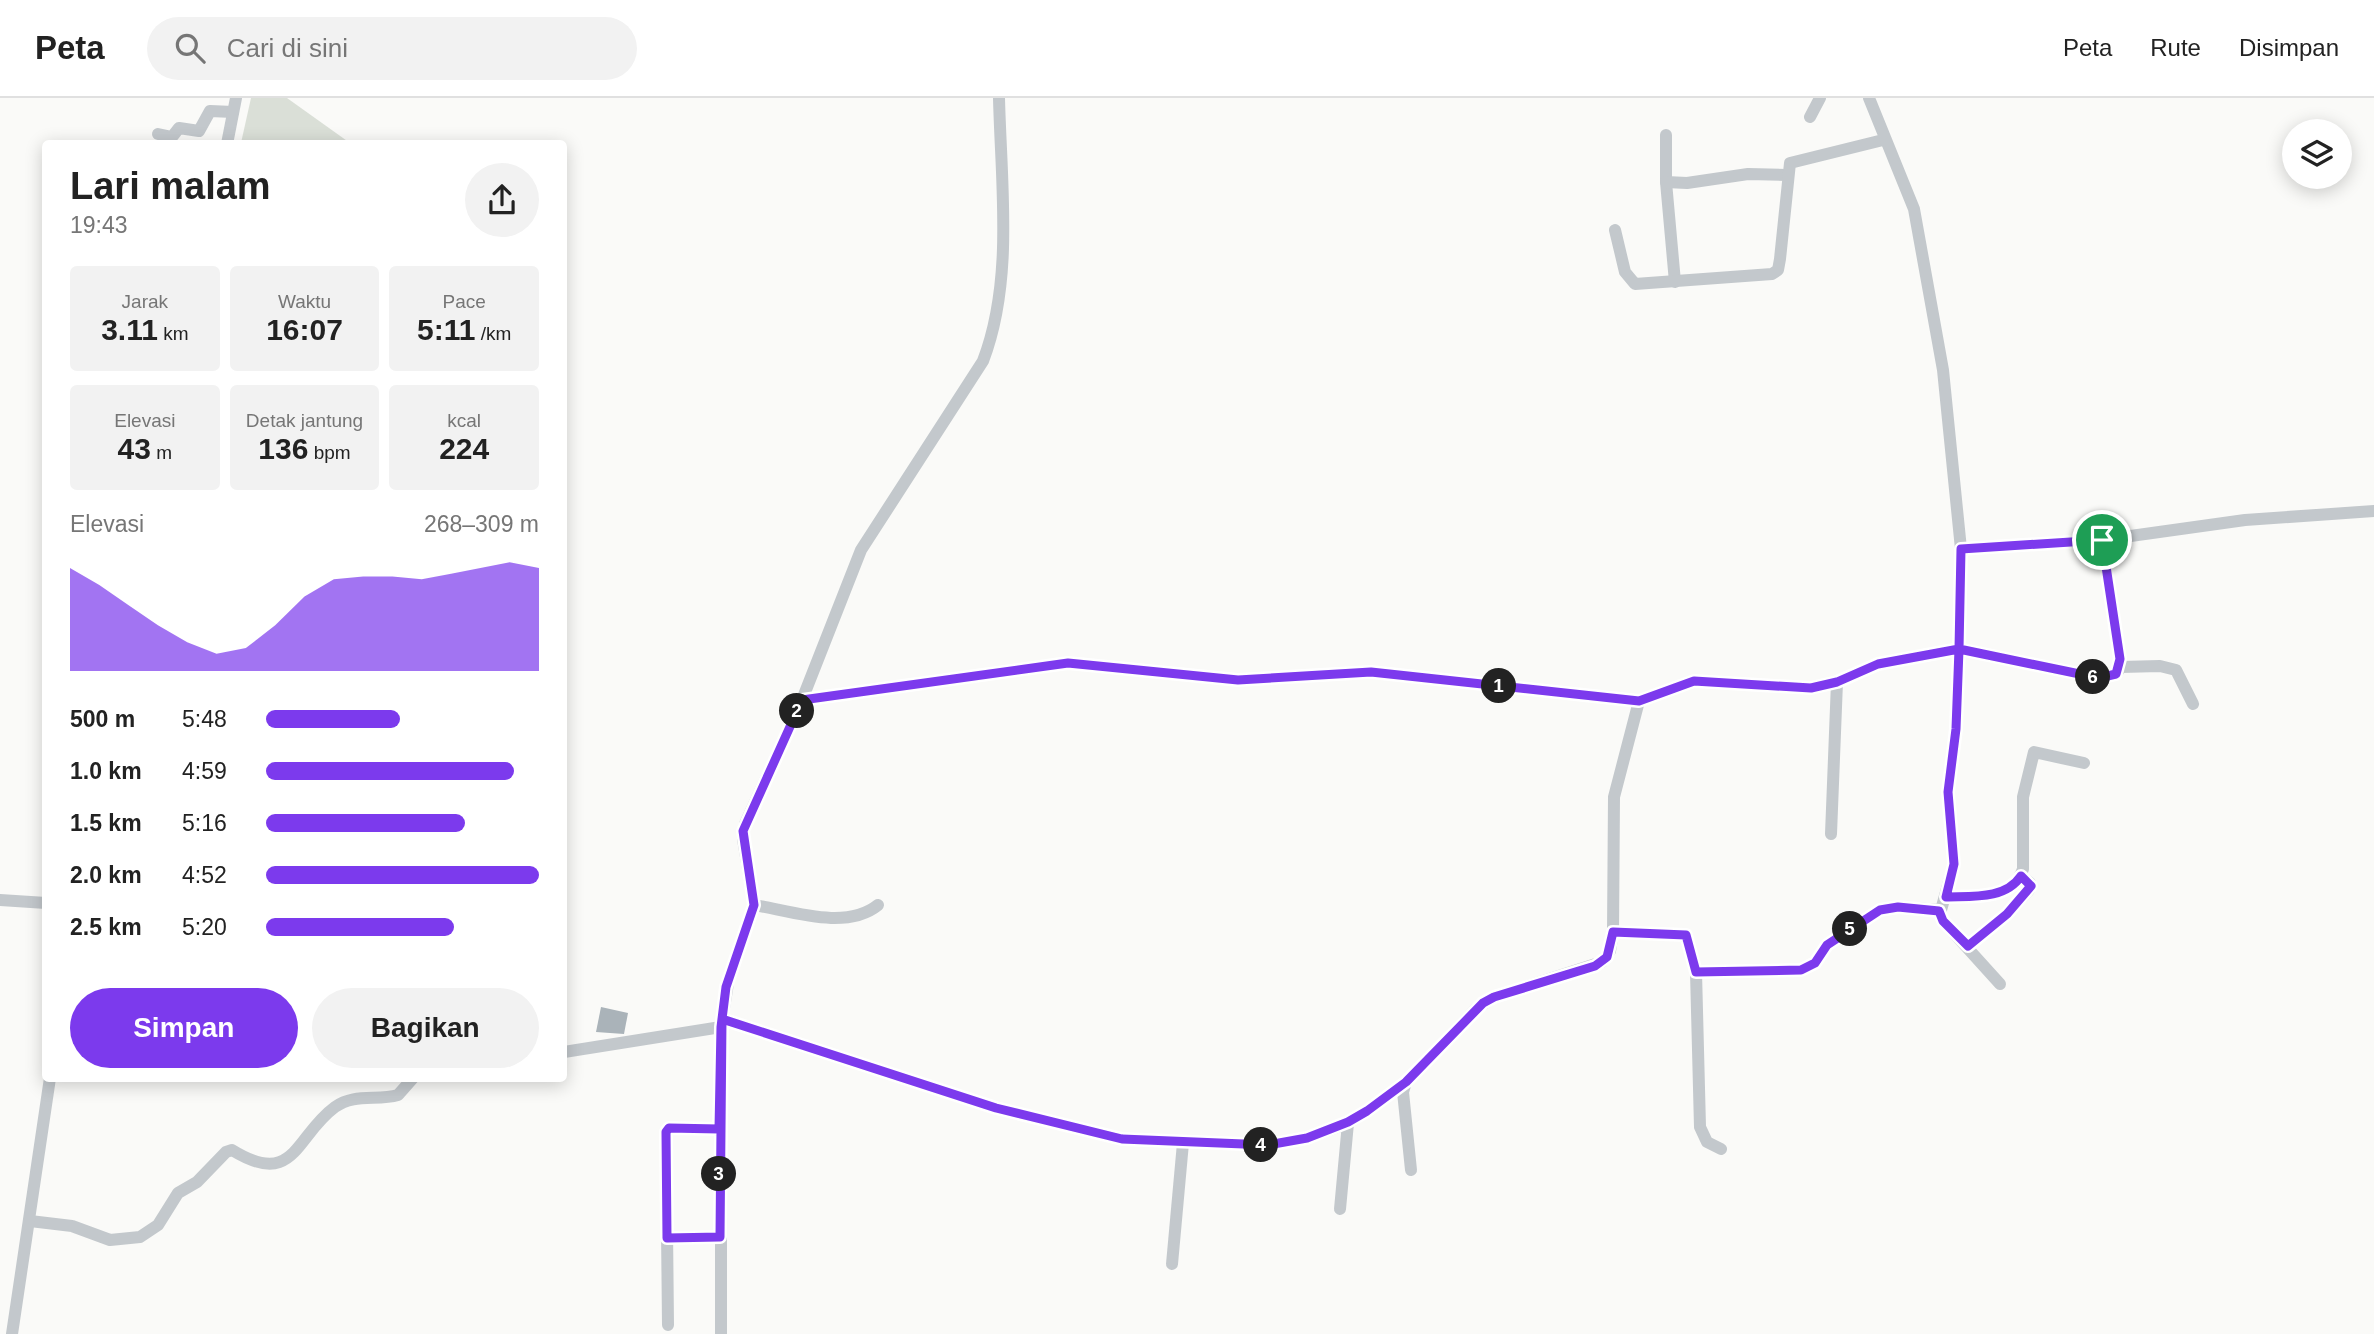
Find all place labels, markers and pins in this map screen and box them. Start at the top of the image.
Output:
pin [2072,510,2132,570]
pin: 6 [2076,660,2110,694]
pin: 1 [1482,668,1516,704]
pin: 2 [780,694,814,728]
pin: 5 [1832,912,1868,946]
pin: 4 [1244,1128,1278,1162]
pin: 3 [702,1156,736,1192]

